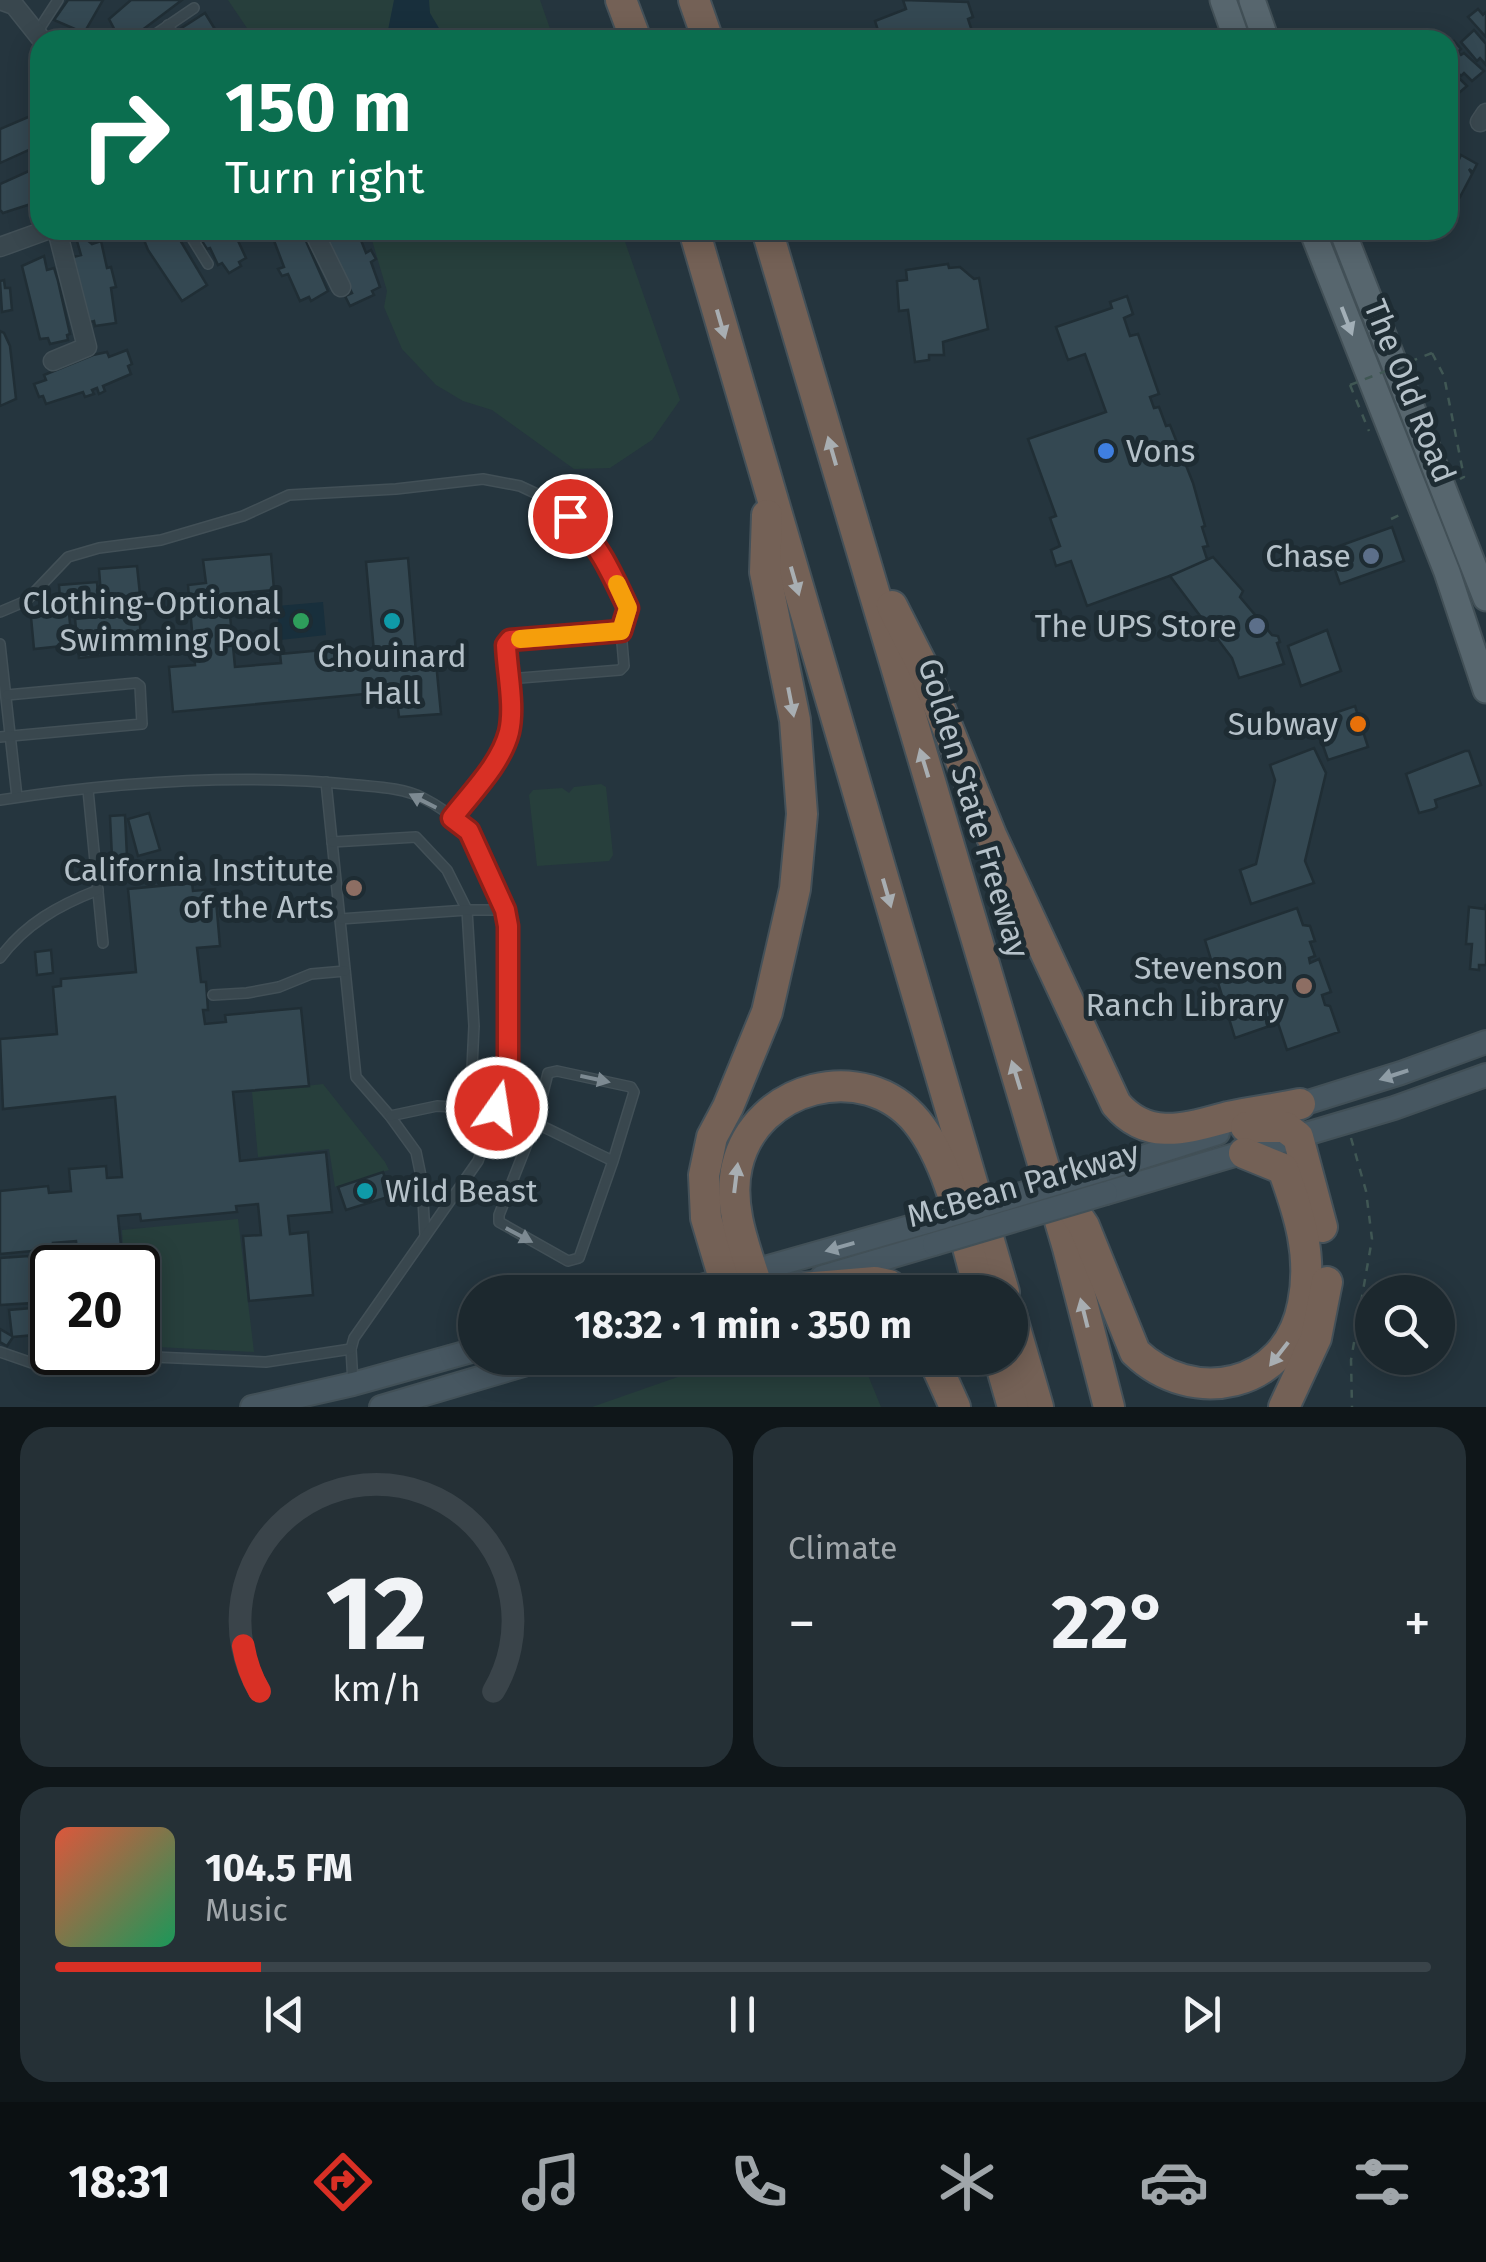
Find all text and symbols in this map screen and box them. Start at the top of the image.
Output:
text: 150 m [225,66,412,150]
icon: right [60,70,190,200]
text: Turn right [225,151,424,205]
street label: The Old Road [1356,294,1464,488]
one-way arrow [1340,306,1356,336]
one-way arrow [714,309,729,339]
place label: Vons [1126,432,1195,470]
one-way arrow [824,436,839,466]
marker: Vons [1095,440,1117,462]
pin [528,474,613,559]
icon: arrive [543,489,598,544]
place label: Chase [1265,537,1351,575]
marker: Chase [1360,545,1382,567]
one-way arrow [788,566,803,597]
place label: Clothing-Optional Swimming Pool [23,584,281,659]
place label: The UPS Store [1035,607,1237,645]
marker: Clothing-Optional Swimming Pool [290,610,312,632]
marker: Chouinard Hall [381,610,403,632]
marker: The UPS Store [1246,615,1268,637]
place label: Chouinard Hall [317,637,467,712]
street label: Golden State Freeway [910,654,1038,963]
one-way arrow [784,687,800,718]
place label: Subway [1228,705,1338,743]
marker: Subway [1347,713,1369,735]
one-way arrow [916,747,931,778]
one-way arrow [408,792,437,809]
place label: California Institute of the Arts [63,851,334,926]
marker: California Institute of the Arts [343,877,365,899]
one-way arrow [880,878,895,908]
place label: Stevenson Ranch Library [1086,949,1284,1024]
marker: Stevenson Ranch Library [1293,975,1315,997]
position arrow [445,1056,549,1160]
one-way arrow [1008,1059,1023,1089]
one-way arrow [1379,1069,1409,1084]
one-way arrow [580,1072,611,1088]
street label: McBean Parkway [903,1133,1144,1235]
one-way arrow [728,1161,744,1193]
place label: Wild Beast [385,1172,538,1210]
marker: Wild Beast [354,1180,376,1202]
one-way arrow [505,1226,533,1244]
one-way arrow [824,1240,855,1256]
speed limit sign: 20 [30,1245,160,1375]
map controls [1355,1275,1455,1375]
button: search [1355,1275,1455,1375]
one-way arrow [1075,1297,1091,1328]
text: 18:32 · 1 min · 350 m [574,1302,912,1348]
one-way arrow [1268,1340,1289,1366]
text: Climate [788,1529,897,1567]
text: 12 [325,1552,428,1677]
text: 22° [1051,1578,1168,1668]
text: − [788,1591,816,1657]
text: + [1404,1591,1431,1657]
text: km/h [332,1668,421,1710]
text: 104.5 FM [205,1845,353,1891]
text: Music [205,1891,288,1929]
icon: previous [257,1987,312,2042]
icon: pause [715,1987,770,2042]
icon: next [1174,1987,1229,2042]
icon: directions [308,2147,378,2217]
icon: music [516,2147,586,2217]
icon: phone [724,2147,794,2217]
icon: climate [932,2147,1002,2217]
icon: car [1139,2147,1209,2217]
icon: filters [1347,2147,1417,2217]
text: 18:31 [69,2155,171,2209]

